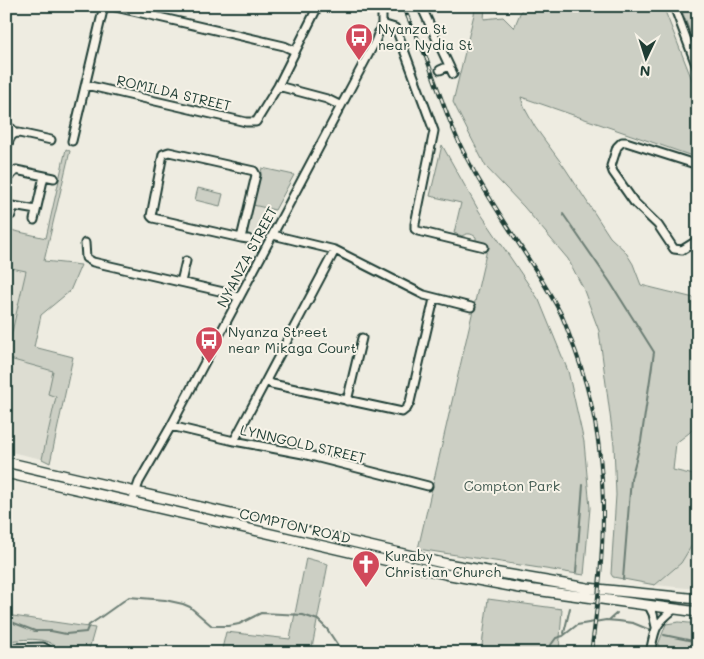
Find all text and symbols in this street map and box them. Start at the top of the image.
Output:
place label: Nyanza St near Nydia St [378,19,473,54]
bus stop icon: Nyanza St near Nydia St [344,22,374,61]
north arrow [622,32,672,82]
text: N [639,62,651,81]
street label: ROMILDA STREET [115,70,233,115]
street label: NYANZA STREET [212,203,281,310]
place label: Nyanza Street near Mikaga Court [228,322,357,357]
bus stop icon: Nyanza Street near Mikaga Court [194,325,224,364]
street label: LYNNGOLD STREET [238,420,368,467]
park label: Compton Park [464,476,560,495]
street label: COMPTON ROAD [237,503,353,548]
place label: Kuraby Christian Church [385,546,501,581]
church icon: Kuraby Christian Church [351,549,381,588]

